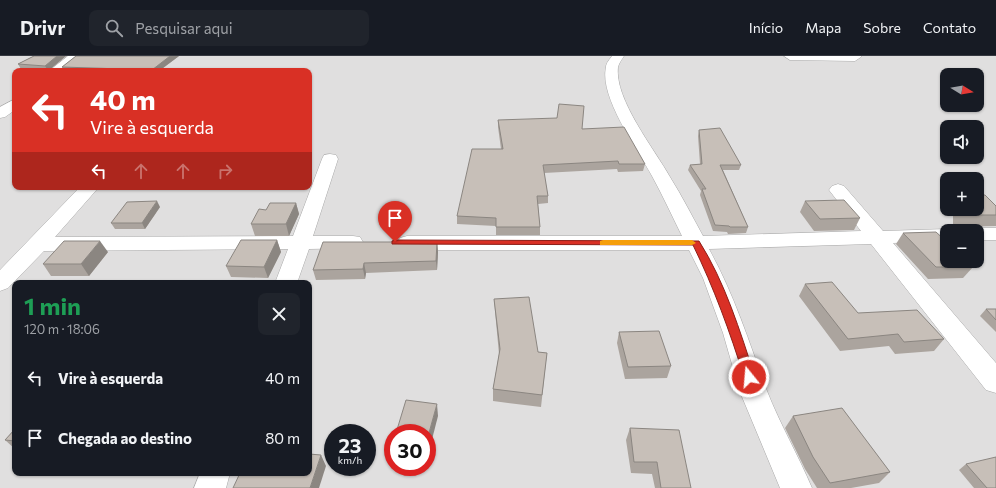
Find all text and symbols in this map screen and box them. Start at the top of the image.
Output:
search box [89,10,369,46]
text: Drivr [20,16,65,39]
icon: search [103,17,125,39]
text: Pesquisar aqui [135,19,233,37]
text: Início [749,19,783,36]
text: Mapa [805,19,841,36]
text: Sobre [863,19,901,36]
text: Contato [923,19,976,36]
north arrow [940,68,984,112]
map controls [940,68,984,268]
text: 40 m [90,82,156,116]
icon: left [24,84,76,136]
text: Vire à esquerda [90,116,214,138]
button: sound [940,120,984,164]
icon: left [88,160,110,182]
icon: ahead [130,160,152,182]
icon: ahead [172,160,194,182]
icon: right [214,160,236,182]
button: + [940,172,984,216]
pin [378,201,412,242]
icon: arrive [384,207,406,229]
button: − [940,224,984,268]
text: 1 min [24,291,81,320]
button: close [258,293,300,335]
text: 120 m · 18:06 [24,321,100,337]
position arrow [728,356,770,398]
icon: left [24,367,46,389]
text: Vire à esquerda [58,369,163,387]
text: 40 m [265,369,300,387]
speed limit sign: 30 [384,424,436,476]
icon: arrive [24,427,46,449]
text: Chegada ao destino [58,429,192,447]
text: 80 m [265,429,300,447]
text: 23 [338,433,362,457]
text: km/h [338,454,362,466]

